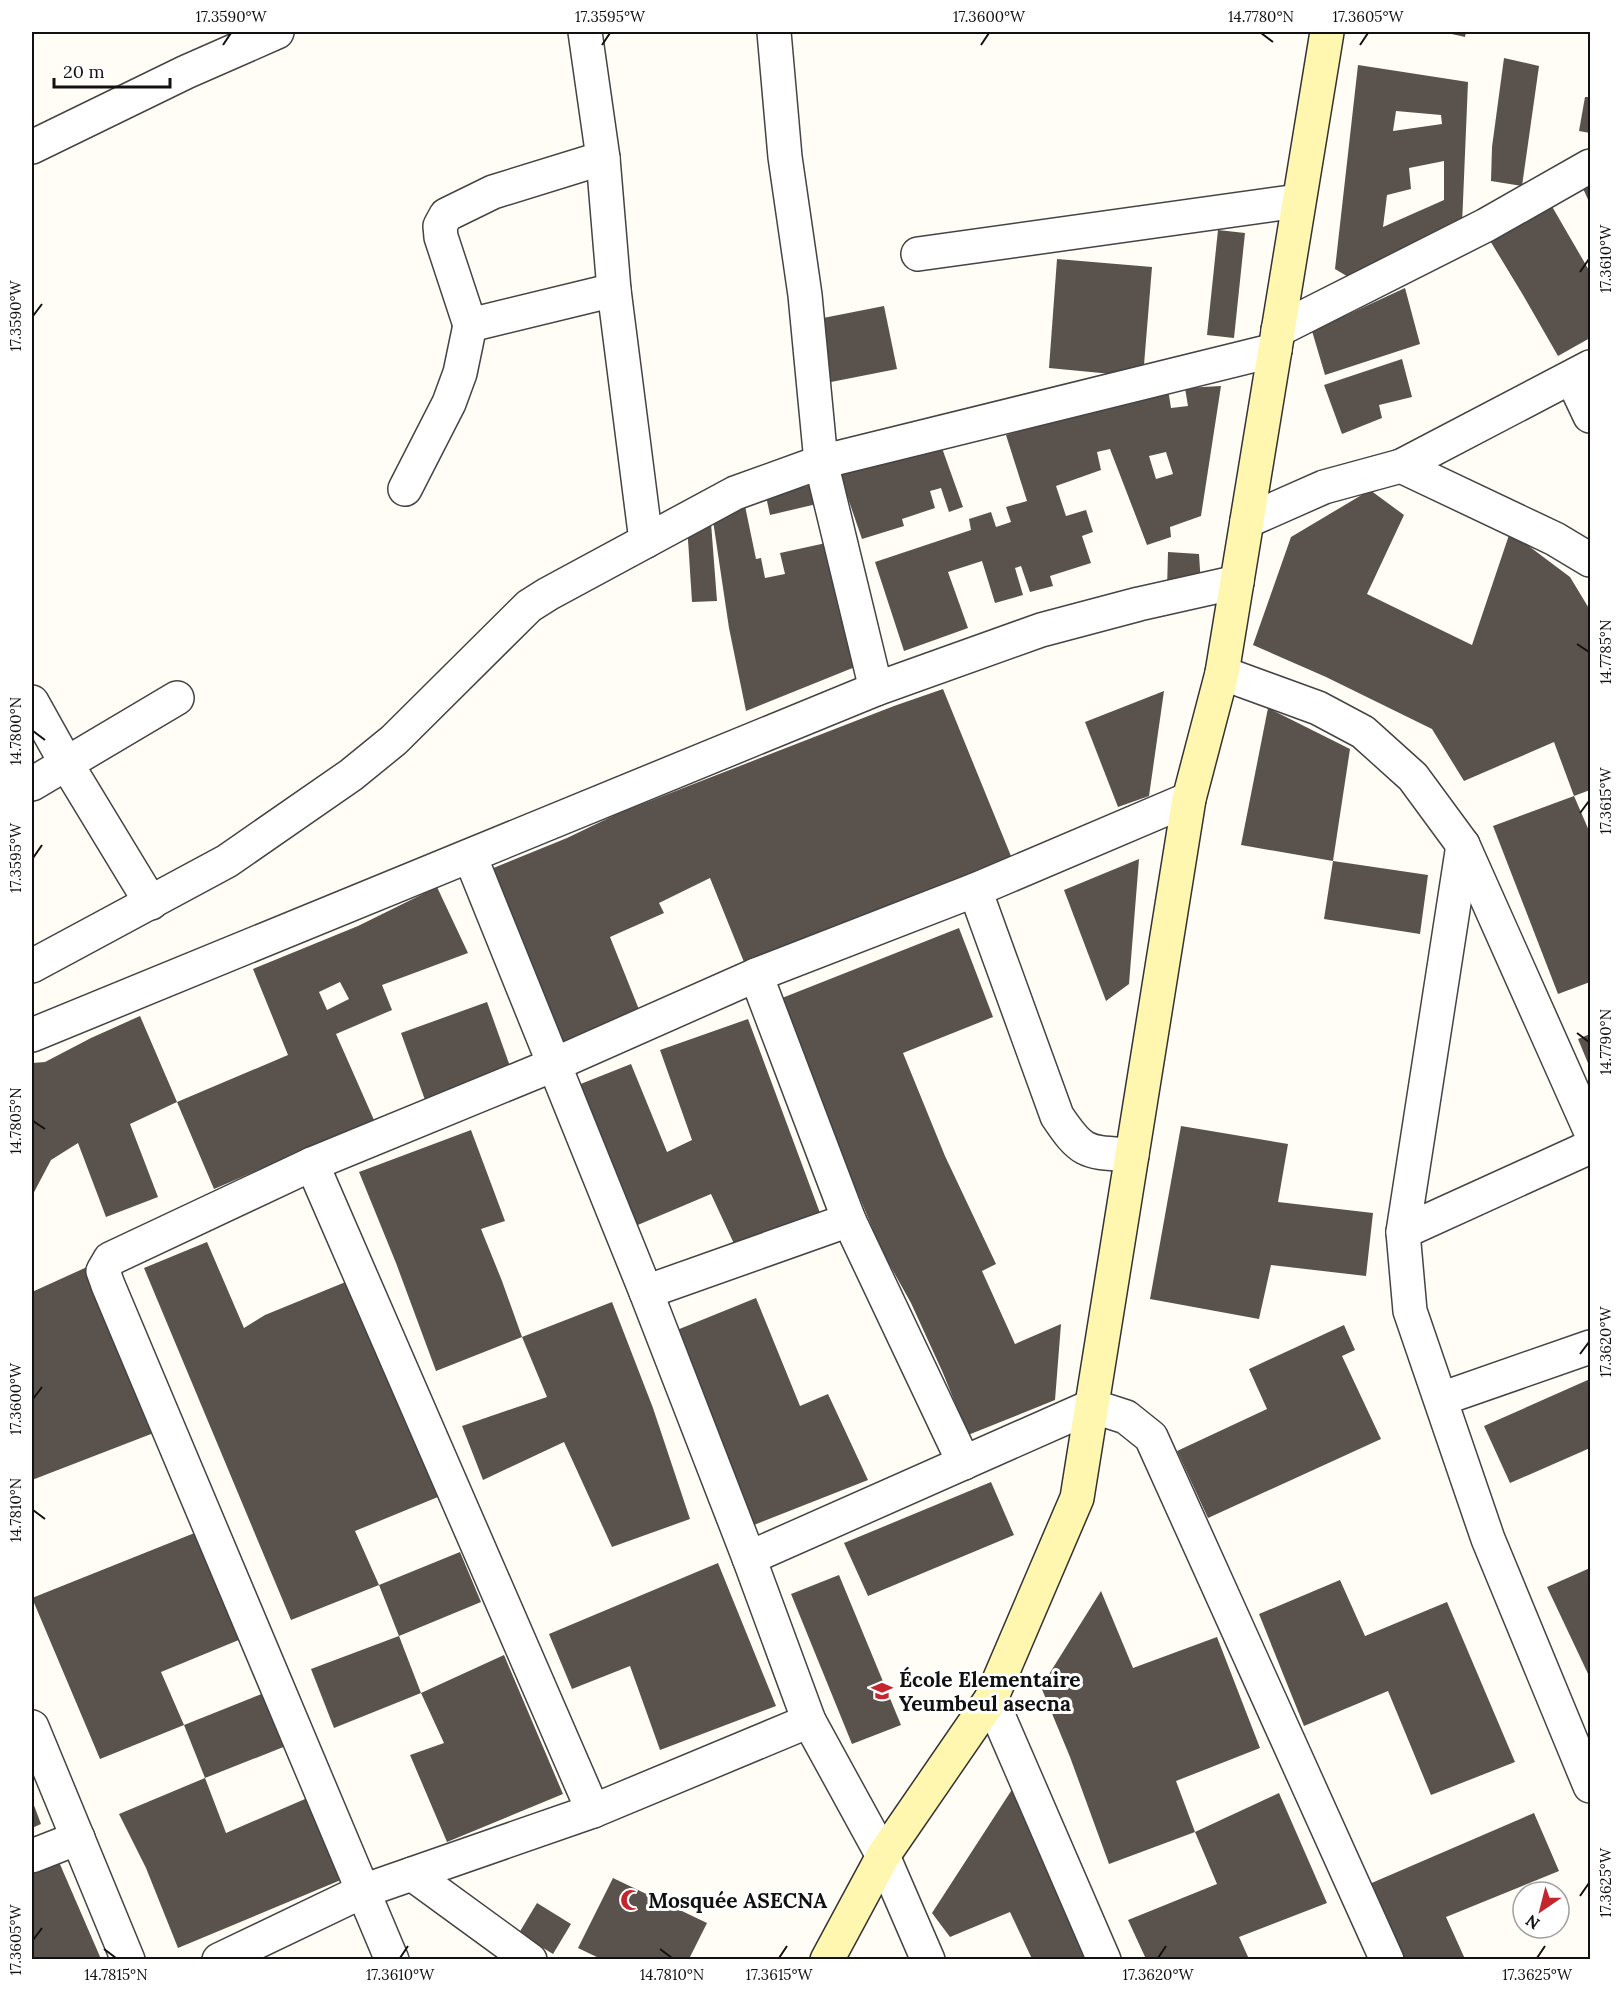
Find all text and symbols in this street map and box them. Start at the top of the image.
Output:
text: 17.3590°W [196,7,268,26]
text: 17.3595°W [575,7,646,26]
text: 17.3600°W [953,7,1026,26]
text: 14.7780°N [1228,7,1294,26]
text: 17.3605°W [1333,7,1405,26]
scale bar [54,51,170,89]
text: 20 m [63,60,105,83]
text: 17.3610°W [1596,224,1615,293]
text: 17.3590°W [6,279,25,351]
text: 14.7785°N [1596,620,1615,684]
text: 14.7800°N [6,697,25,765]
text: 17.3615°W [1596,766,1615,835]
text: 17.3595°W [6,822,25,893]
text: 14.7790°N [1596,1009,1615,1075]
text: 14.7805°N [6,1087,25,1155]
text: 17.3620°W [1596,1306,1615,1377]
text: 17.3600°W [6,1362,25,1435]
text: 14.7810°N [6,1478,25,1542]
place label: École Elementaire Yeumbeul asecna [899,1666,1081,1717]
school or university icon: École Elementaire Yeumbeul asecna [870,1679,894,1703]
text: 17.3625°W [1596,1847,1615,1918]
north arrow [1511,1880,1571,1940]
place label: Mosquée ASECNA [648,1887,827,1914]
mosque icon: Mosquée ASECNA [619,1888,643,1912]
text: 17.3605°W [6,1903,25,1975]
text: N [1522,1911,1543,1934]
text: 14.7815°N [84,1965,148,1984]
text: 17.3610°W [366,1965,435,1984]
text: 14.7810°N [640,1965,704,1984]
text: 17.3615°W [745,1965,814,1984]
text: 17.3620°W [1123,1965,1194,1984]
text: 17.3625°W [1502,1965,1573,1984]

